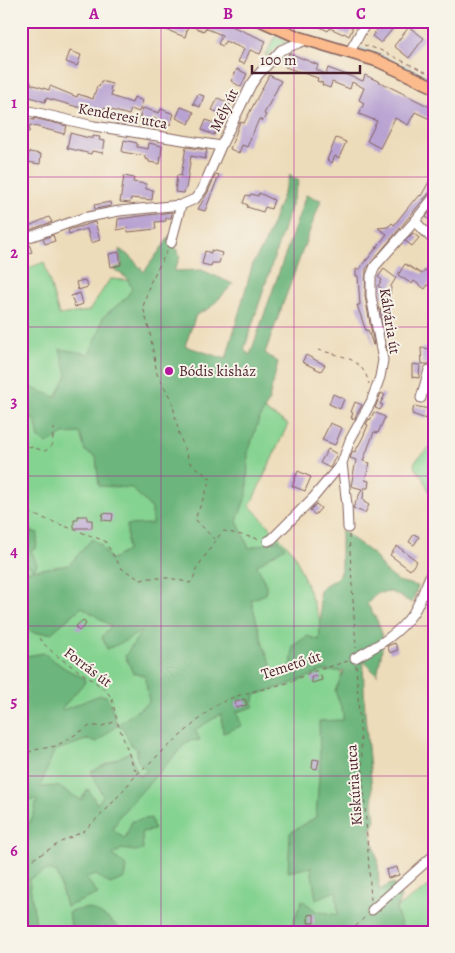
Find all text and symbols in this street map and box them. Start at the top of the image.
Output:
text: A [88,3,100,25]
text: B [223,3,233,25]
text: C [356,3,366,25]
scale bar [252,42,360,74]
text: 100 m [260,50,297,70]
street label: Mély út [205,85,243,135]
text: 1 [11,92,17,114]
street label: Kenderesi utca [77,98,169,134]
text: 2 [10,242,18,264]
street label: Kálvária út [375,287,405,355]
place label: Bódis kisház [179,361,256,381]
marker: Bódis kisház [163,365,175,377]
text: 3 [11,391,18,413]
text: 4 [10,541,18,563]
street label: Forrás út [60,643,116,692]
street label: Temető út [259,646,323,684]
text: 5 [11,691,18,713]
street label: Kiskúria utca [341,744,367,826]
text: 6 [10,840,18,862]

